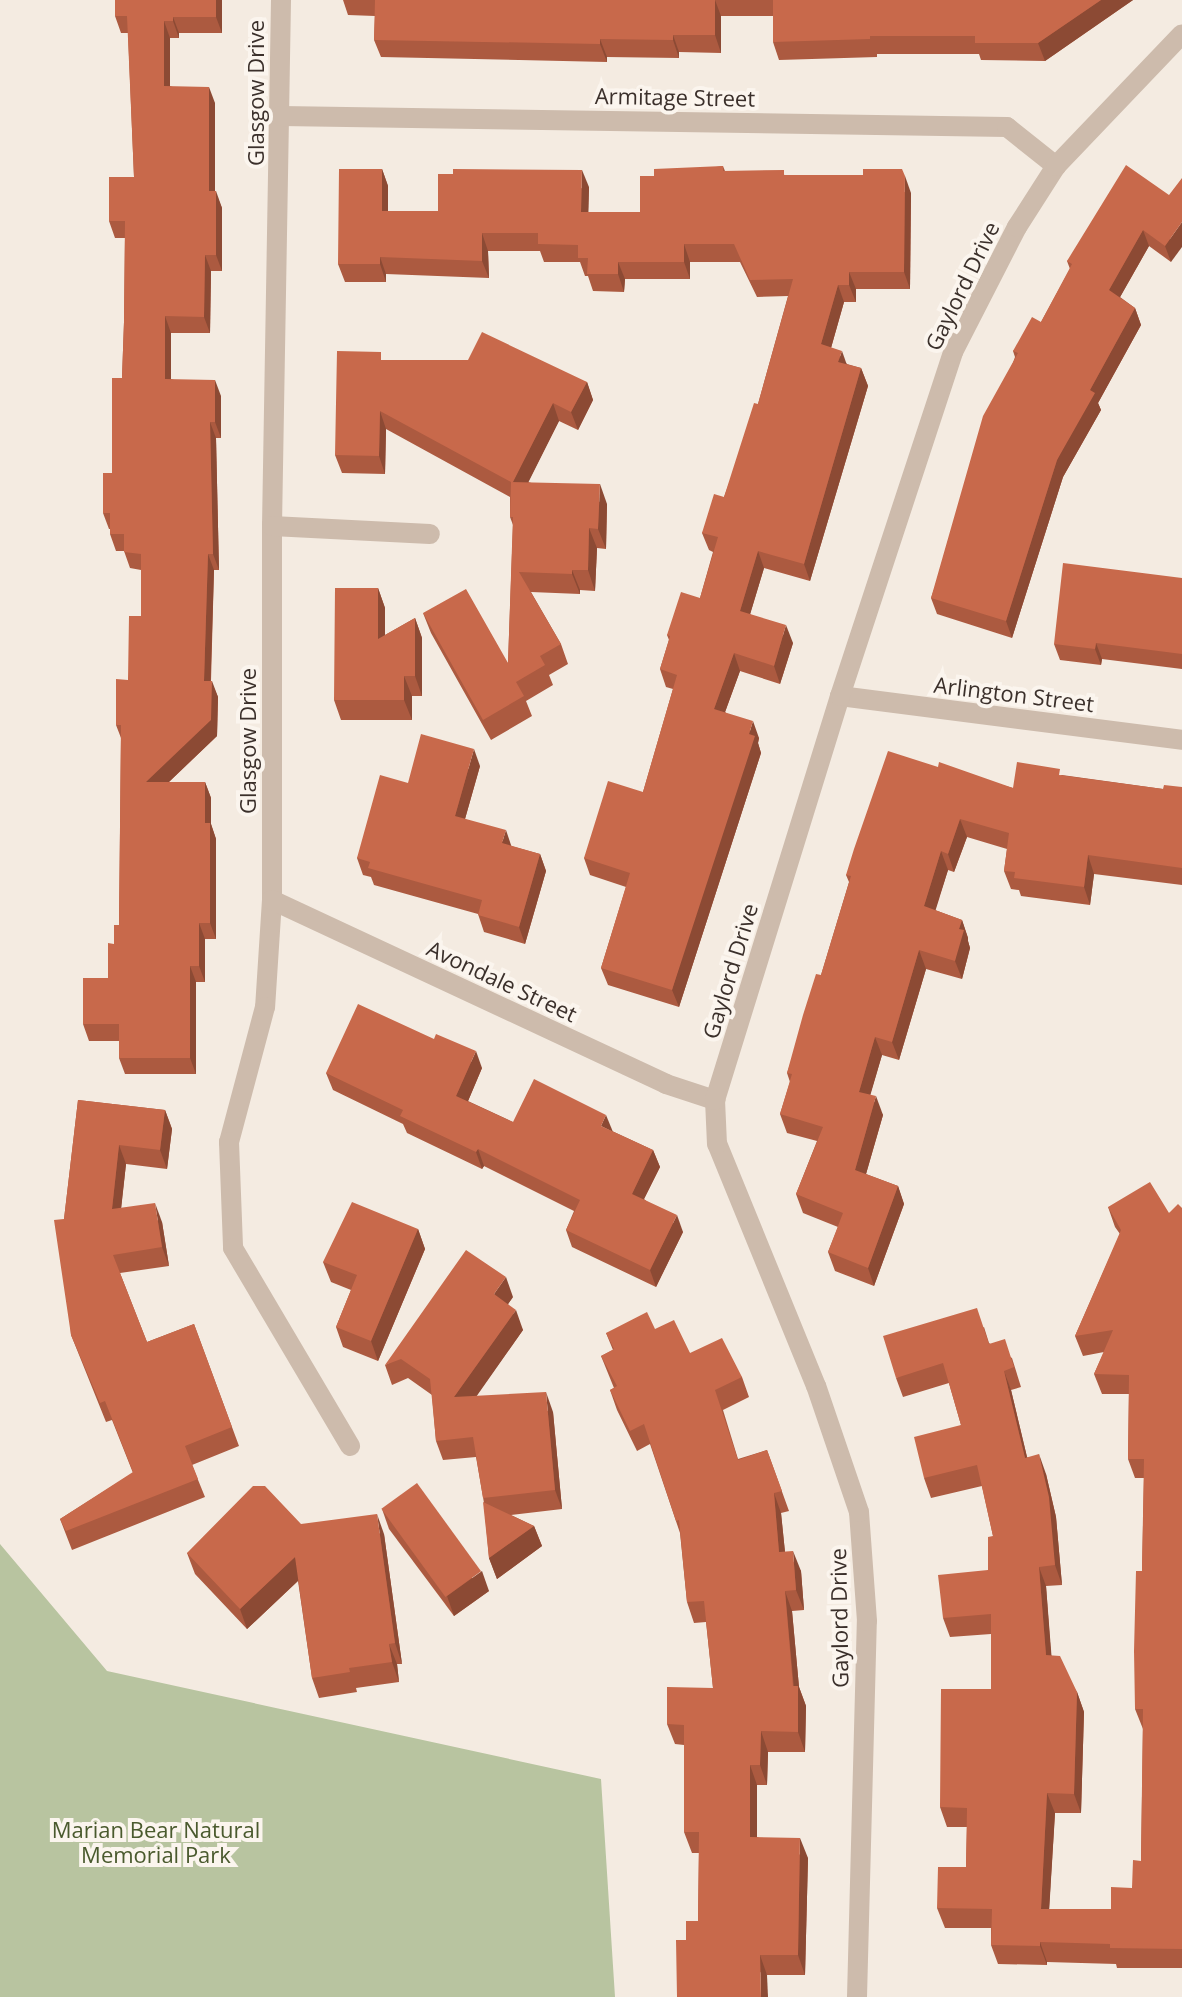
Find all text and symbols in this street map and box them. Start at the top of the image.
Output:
street label: Glasgow Drive [243,20,269,166]
street label: Armitage Street [595,82,755,112]
street label: Gaylord Drive [919,217,1005,355]
street label: Glasgow Drive [235,668,261,814]
street label: Arlington Street [932,671,1096,717]
street label: Gaylord Drive [697,900,763,1042]
street label: Avondale Street [423,935,581,1027]
street label: Gaylord Drive [825,1548,853,1688]
park label: Marian Bear Natural Memorial Park [52,1816,260,1868]

